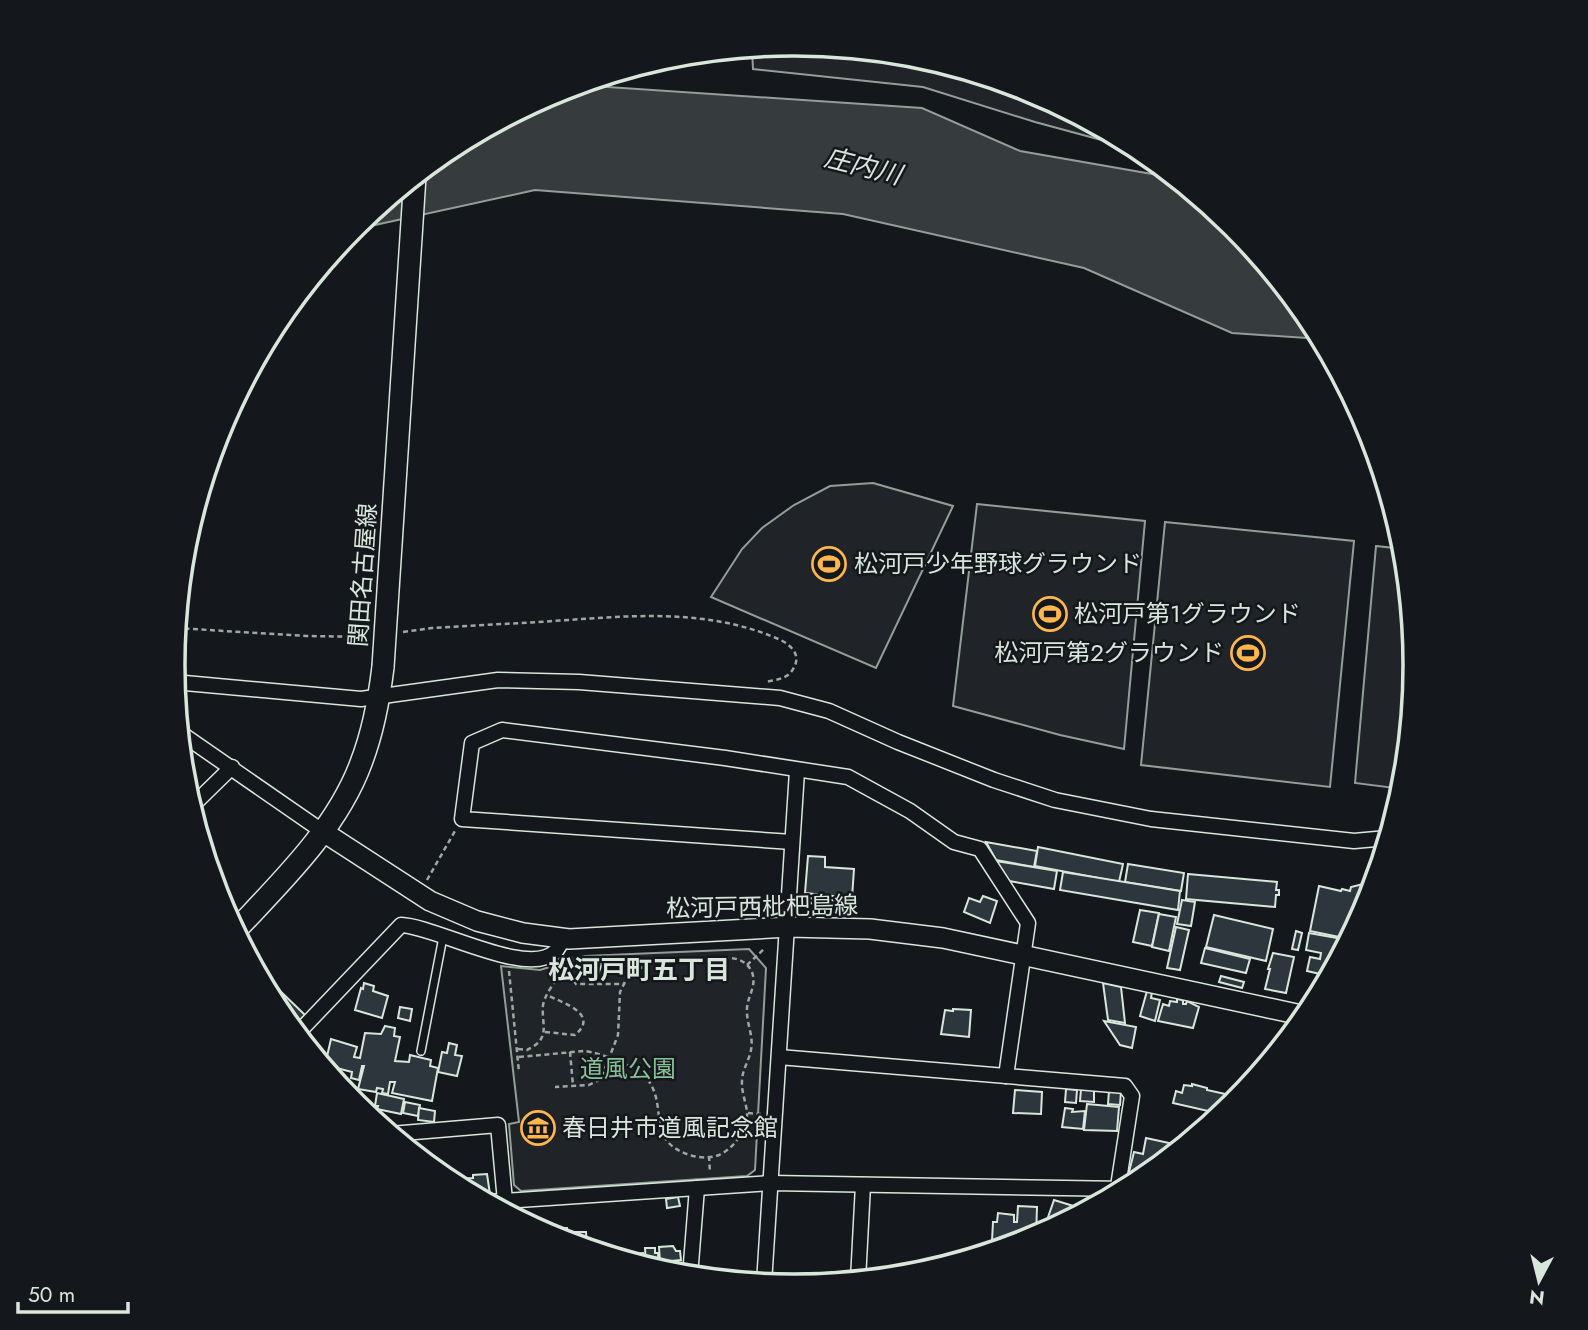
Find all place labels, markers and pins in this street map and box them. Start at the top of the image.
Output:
sports icon: 松河戸少年野球グラウンド [810,545,848,583]
place label: 松河戸少年野球グラウンド [854,546,1142,581]
sports icon: 松河戸第1グラウンド [1031,595,1069,633]
place label: 松河戸第1グラウンド [1074,596,1301,631]
sports icon: 松河戸第2グラウンド [1229,634,1267,672]
place label: 松河戸第2グラウンド [994,635,1224,670]
museum icon: 春日井市道風記念館 [519,1109,557,1147]
place label: 春日井市道風記念館 [562,1110,778,1145]

